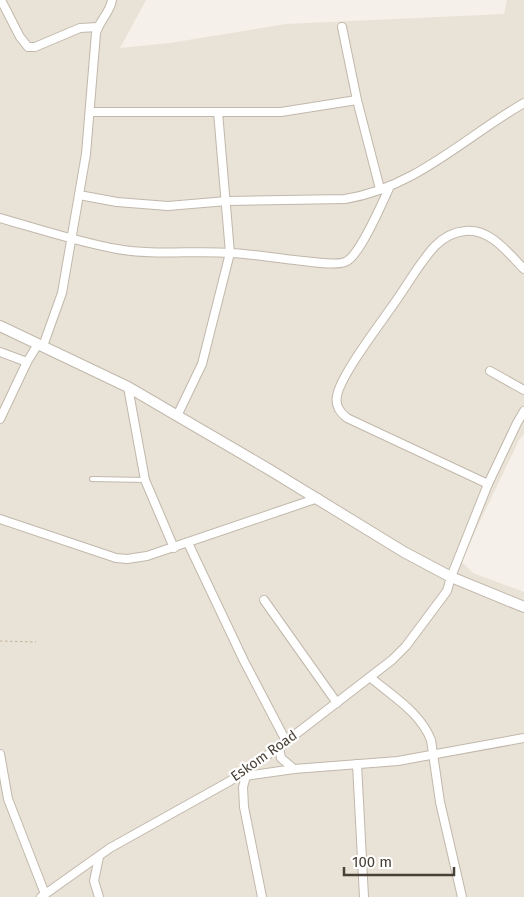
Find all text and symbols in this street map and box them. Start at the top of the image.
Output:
street label: Eskom Road [228,727,300,785]
scale bar [344,844,454,876]
text: 100 m [352,853,392,871]

